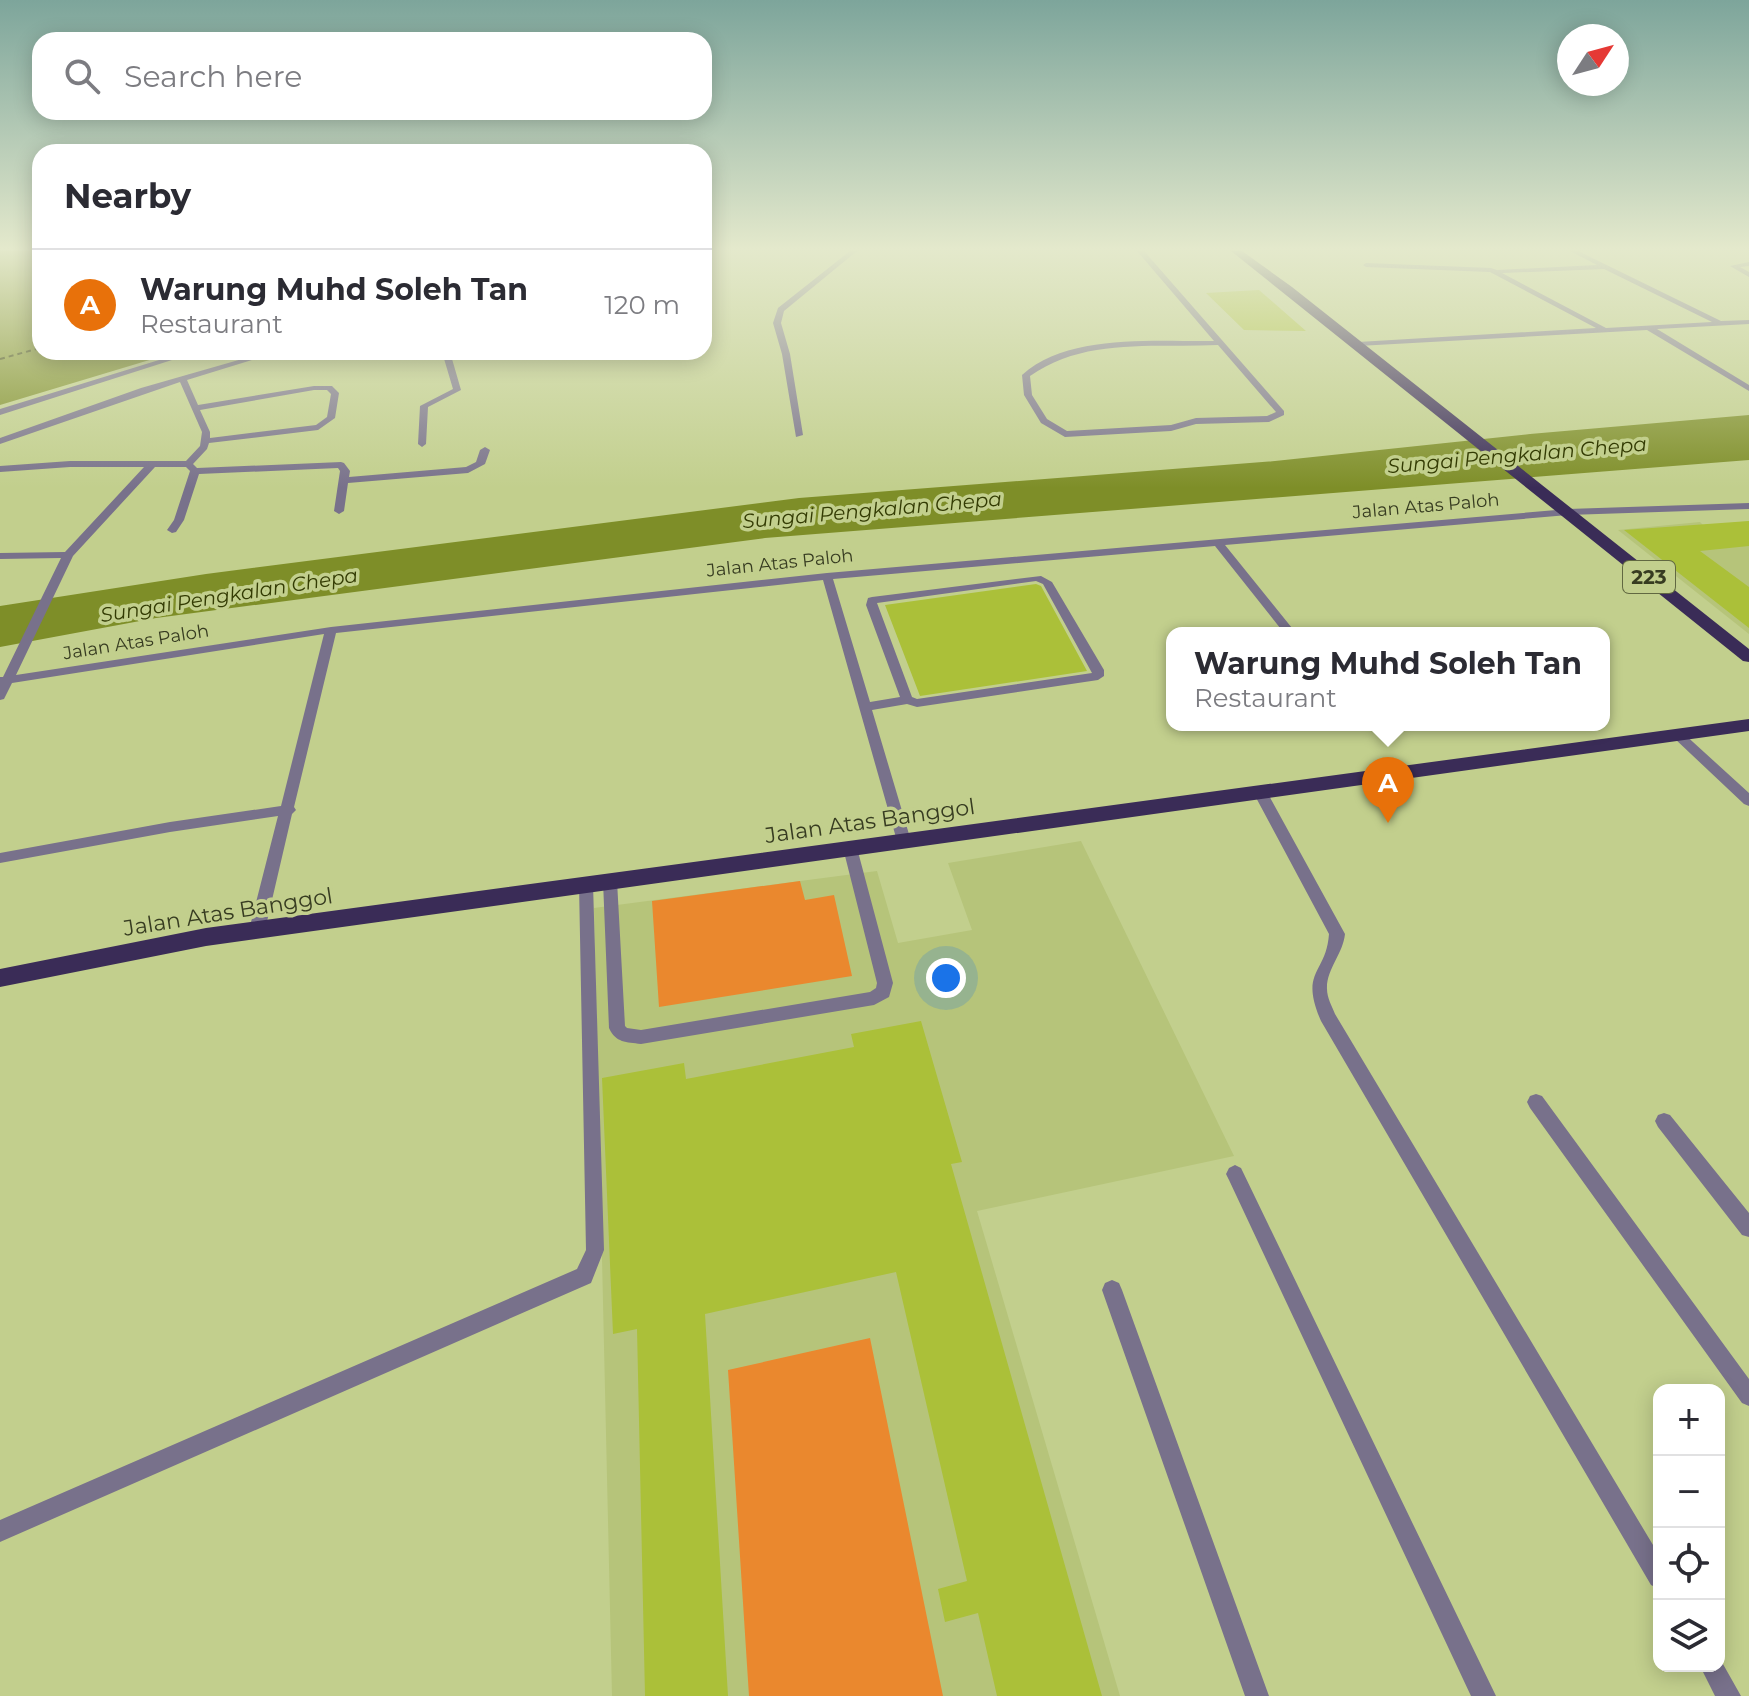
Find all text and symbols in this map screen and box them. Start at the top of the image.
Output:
north arrow [1557,24,1629,96]
search box [32,32,712,120]
icon: search [60,54,104,98]
text: Search here [124,58,302,95]
text: Nearby [64,175,191,217]
text: Warung Muhd Soleh Tan [140,271,528,308]
text: A [80,289,100,321]
text: 120 m [604,289,680,321]
text: Restaurant [140,308,283,340]
water label: Sungai Pengkalan Chepa [1386,432,1648,478]
water label: Sungai Pengkalan Chepa [741,487,1003,533]
street label: Jalan Atas Paloh [1351,489,1500,523]
street label: Jalan Atas Paloh [705,544,854,582]
road number: 223 [1623,561,1675,593]
water label: Sungai Pengkalan Chepa [99,563,359,627]
street label: Jalan Atas Paloh [60,620,211,665]
popup [1166,627,1610,731]
text: Warung Muhd Soleh Tan [1194,645,1582,682]
text: Restaurant [1194,682,1337,714]
pin: A [1362,757,1414,823]
street label: Jalan Atas Banggol [762,793,977,849]
street label: Jalan Atas Banggol [120,882,335,942]
your location [926,958,966,998]
map controls [1653,1384,1725,1672]
button: + [1653,1384,1725,1456]
button: − [1653,1456,1725,1528]
button: locate [1653,1528,1725,1600]
button: layers [1653,1600,1725,1672]

